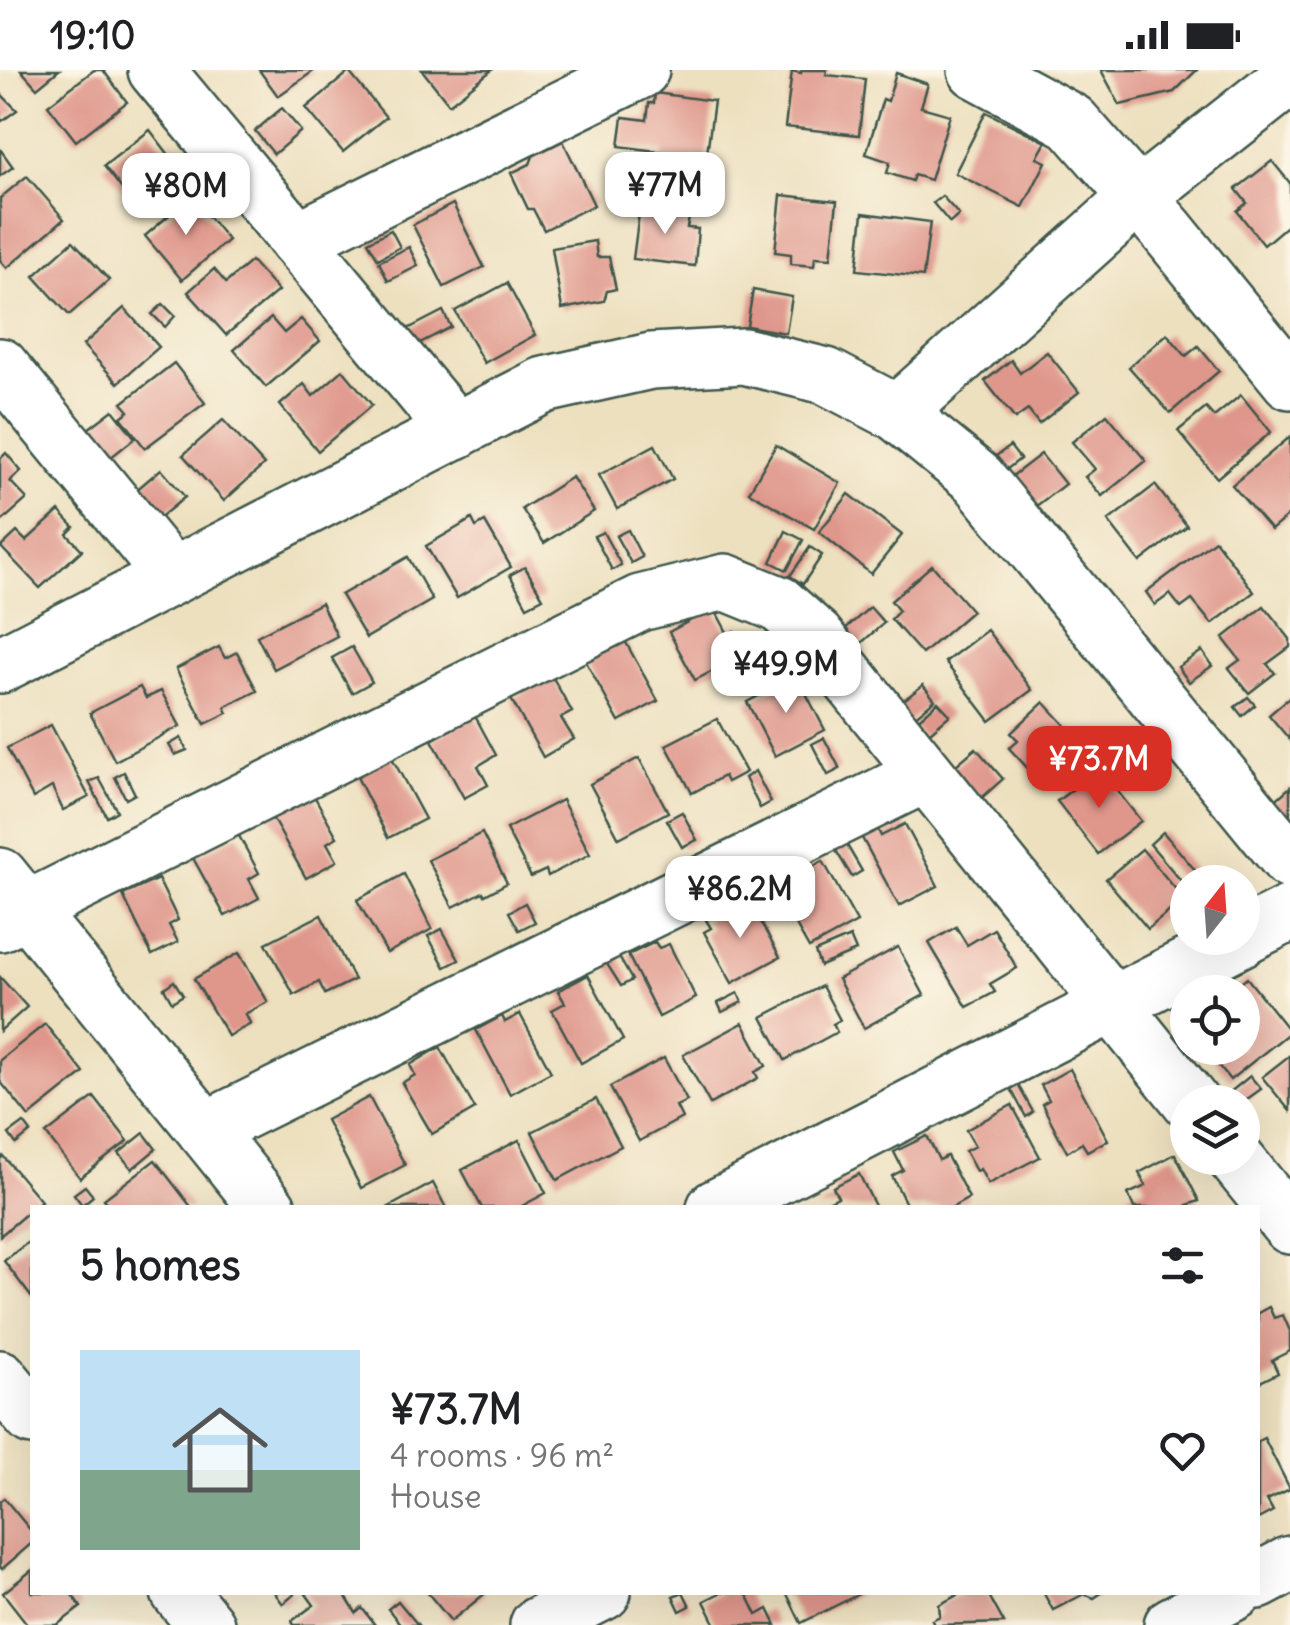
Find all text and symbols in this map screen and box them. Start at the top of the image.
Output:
text: 19:10 [50,12,136,59]
pin: ¥77M [606,152,724,237]
pin: ¥80M [127,153,245,238]
text: ¥77M [627,164,703,205]
text: ¥80M [144,165,228,206]
pin: ¥49.9M [705,631,867,716]
text: ¥49.9M [733,643,839,684]
pin: ¥73.7M [1018,726,1180,811]
text: ¥73.7M [1049,738,1149,779]
pin: ¥86.2M [659,856,821,941]
north arrow [1170,865,1260,955]
map controls [1170,865,1260,1175]
text: ¥86.2M [687,868,793,909]
button: locate [1170,975,1260,1065]
button: layers [1170,1085,1260,1175]
icon: filters [1155,1238,1210,1293]
text: 5 homes [80,1239,241,1291]
text: ¥73.7M [390,1383,522,1435]
icon: home [160,1390,280,1510]
icon: heart [1155,1423,1210,1478]
text: 4 rooms · 96 m² [390,1435,614,1476]
text: House [390,1476,481,1517]

